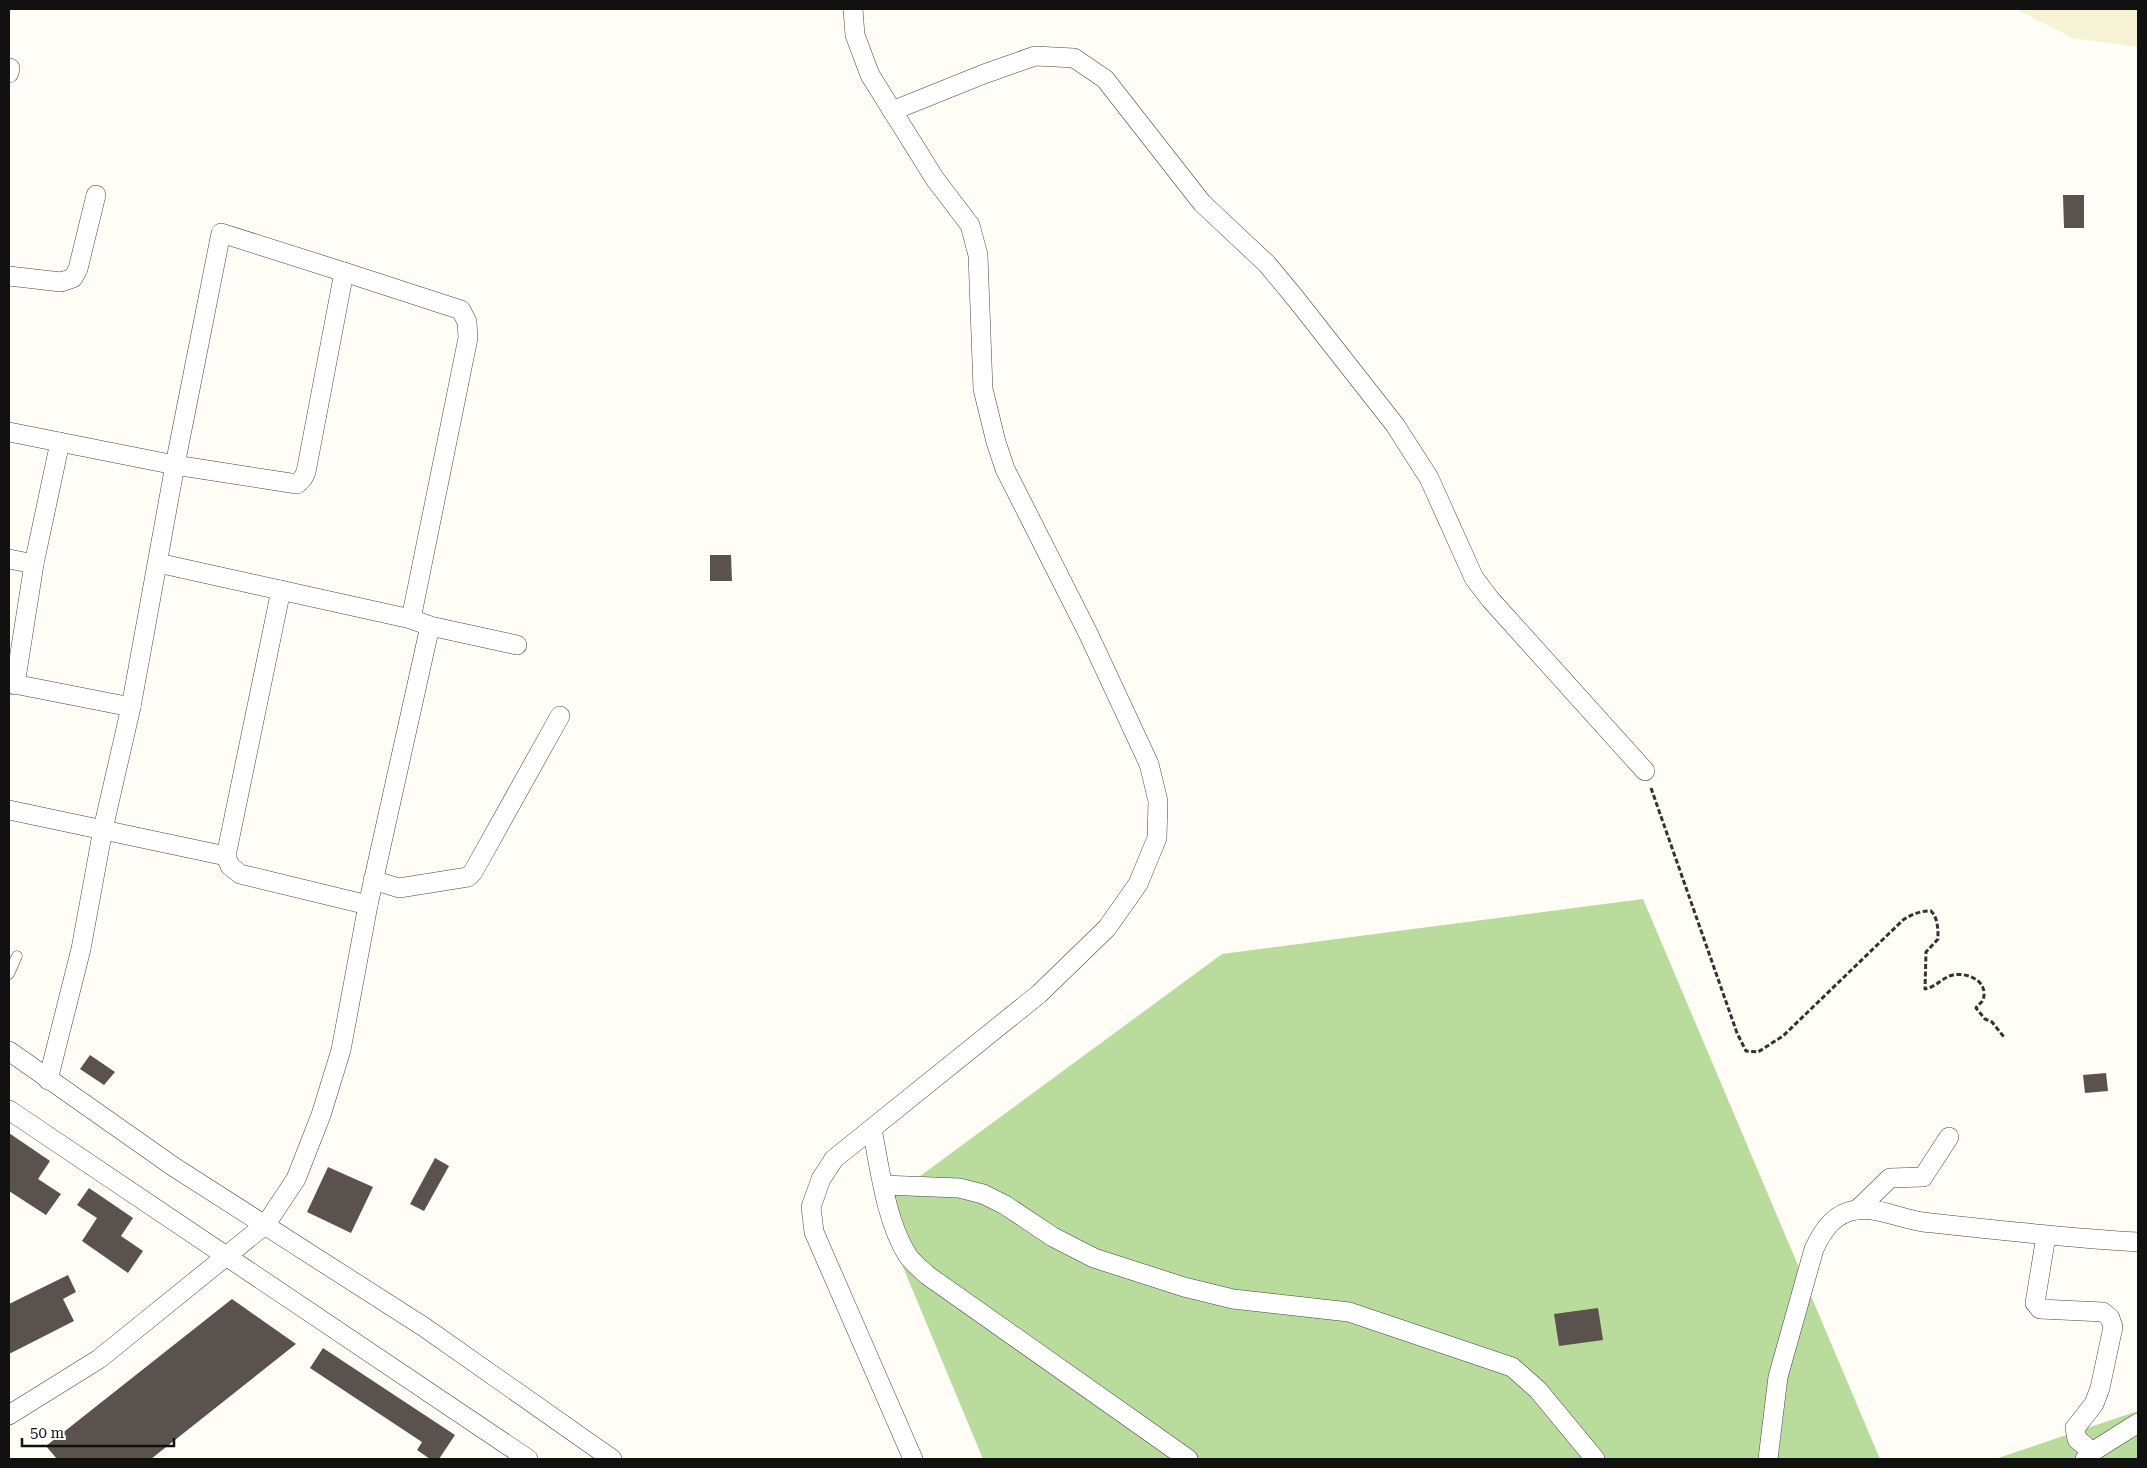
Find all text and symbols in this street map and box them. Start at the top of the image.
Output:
scale bar [22,1416,175,1448]
text: 50 m [30,1424,65,1442]

